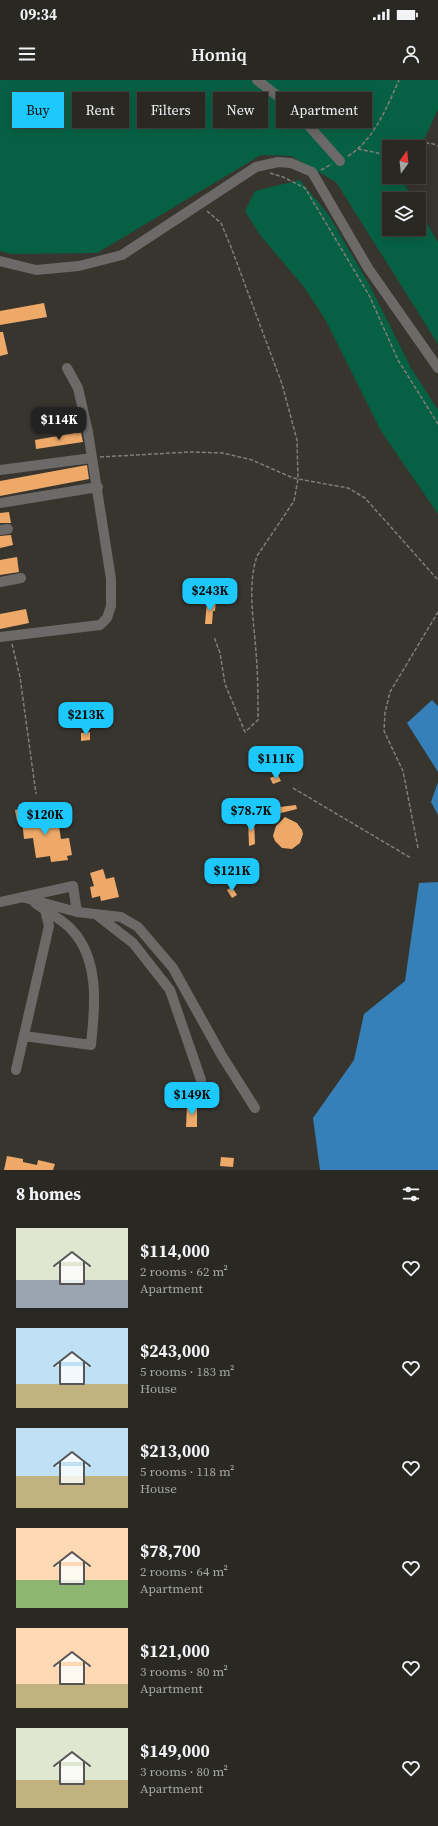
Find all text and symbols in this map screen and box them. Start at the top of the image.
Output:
text: 09:34 [20,4,57,25]
text: Homiq [191,42,247,67]
icon: menu [16,43,38,65]
icon: person [400,43,422,65]
chip: Buy [12,92,64,128]
chip: Rent [72,92,129,128]
chip: Filters [137,92,205,128]
chip: New [213,92,268,128]
chip: Apartment [276,92,372,128]
north arrow [382,140,426,184]
map controls [382,140,426,236]
button: layers [382,192,426,236]
pin: $114K [31,407,87,441]
text: $114K [40,411,78,428]
pin: $243K [182,578,238,612]
text: $243K [191,582,229,599]
pin: $213K [58,702,114,736]
text: $213K [67,706,105,723]
pin: $111K [248,746,304,780]
text: $111K [257,750,295,767]
pin: $78.7K [218,798,284,832]
pin: $120K [17,802,73,836]
text: $78.7K [230,802,272,819]
text: $120K [26,806,64,823]
pin: $121K [204,858,260,892]
text: $121K [213,862,251,879]
pin: $149K [164,1082,220,1116]
text: $149K [173,1086,211,1103]
text: 8 homes [16,1182,81,1206]
icon: filters [400,1183,422,1205]
text: $114,000 [140,1239,210,1263]
icon: home [48,1244,96,1292]
icon: heart [400,1257,422,1279]
text: 2 rooms · 62 m² [140,1263,228,1280]
text: Apartment [140,1280,203,1297]
text: $243,000 [140,1339,210,1363]
icon: home [48,1344,96,1392]
icon: heart [400,1357,422,1379]
text: 5 rooms · 183 m² [140,1363,235,1380]
text: House [140,1380,177,1397]
text: $213,000 [140,1439,210,1463]
icon: home [48,1444,96,1492]
icon: heart [400,1457,422,1479]
text: 5 rooms · 118 m² [140,1463,235,1480]
text: House [140,1480,177,1497]
text: $78,700 [140,1539,200,1563]
icon: home [48,1544,96,1592]
icon: heart [400,1557,422,1579]
text: 2 rooms · 64 m² [140,1563,228,1580]
text: Apartment [140,1580,203,1597]
text: $121,000 [140,1639,210,1663]
icon: home [48,1644,96,1692]
icon: heart [400,1657,422,1679]
text: 3 rooms · 80 m² [140,1663,228,1680]
text: Apartment [140,1680,203,1697]
text: $149,000 [140,1739,210,1763]
icon: home [48,1744,96,1792]
icon: heart [400,1757,422,1779]
text: 3 rooms · 80 m² [140,1763,228,1780]
text: Apartment [140,1780,203,1797]

